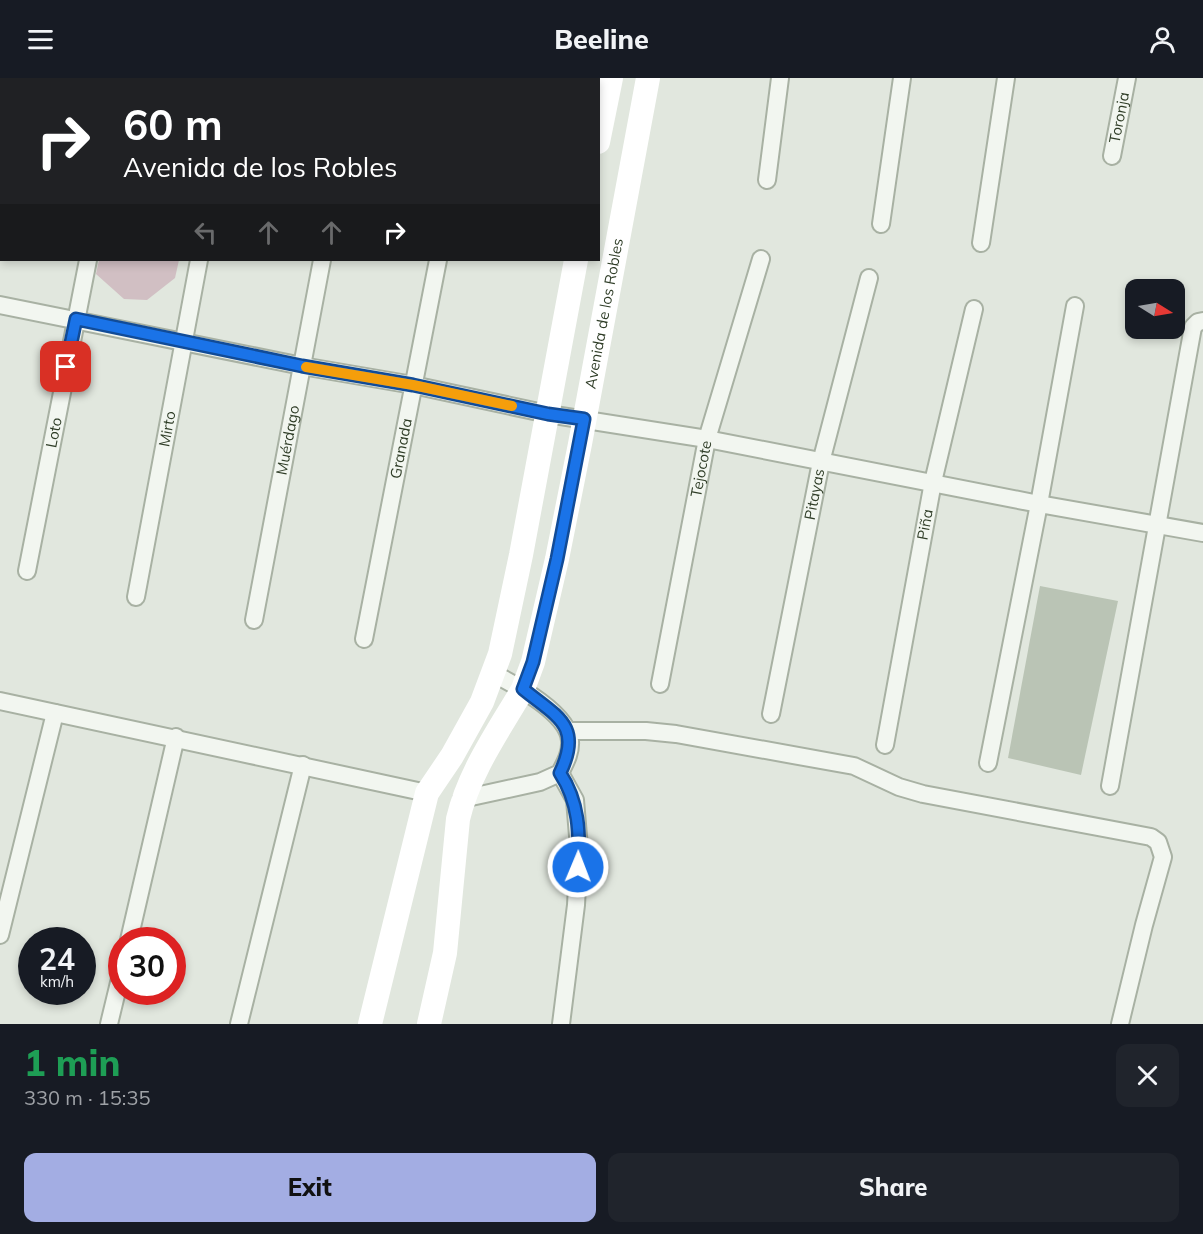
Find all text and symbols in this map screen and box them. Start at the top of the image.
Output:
text: Beeline [554,22,649,56]
icon: menu [24,23,57,56]
icon: person [1146,23,1179,56]
street label: Toronja [1105,90,1133,145]
text: 60 m [123,98,223,151]
icon: right [24,102,102,180]
text: Avenida de los Robles [123,150,397,184]
icon: left [189,216,222,249]
icon: ahead [252,216,285,249]
icon: ahead [315,216,348,249]
icon: right [378,216,411,249]
street label: Avenida de los Robles [580,237,627,390]
north arrow [1125,279,1185,339]
map controls [1125,279,1185,339]
pin [40,341,91,392]
icon: arrive [49,350,82,383]
street label: Muérdago [272,404,303,477]
street label: Mirto [154,409,180,448]
street label: Loto [41,416,66,449]
street label: Granada [385,417,416,480]
street label: Tejocote [686,439,716,499]
street label: Pitayas [800,467,828,521]
street label: Piña [913,508,937,542]
position arrow [546,835,610,899]
speed limit sign: 30 [108,927,186,1005]
text: 24 [39,940,75,978]
text: km/h [40,972,74,991]
text: 1 min [24,1040,120,1085]
button: close [1116,1044,1179,1107]
text: 330 m · 15:35 [24,1085,150,1110]
button: Exit [24,1153,596,1222]
button: Share [608,1153,1179,1222]

